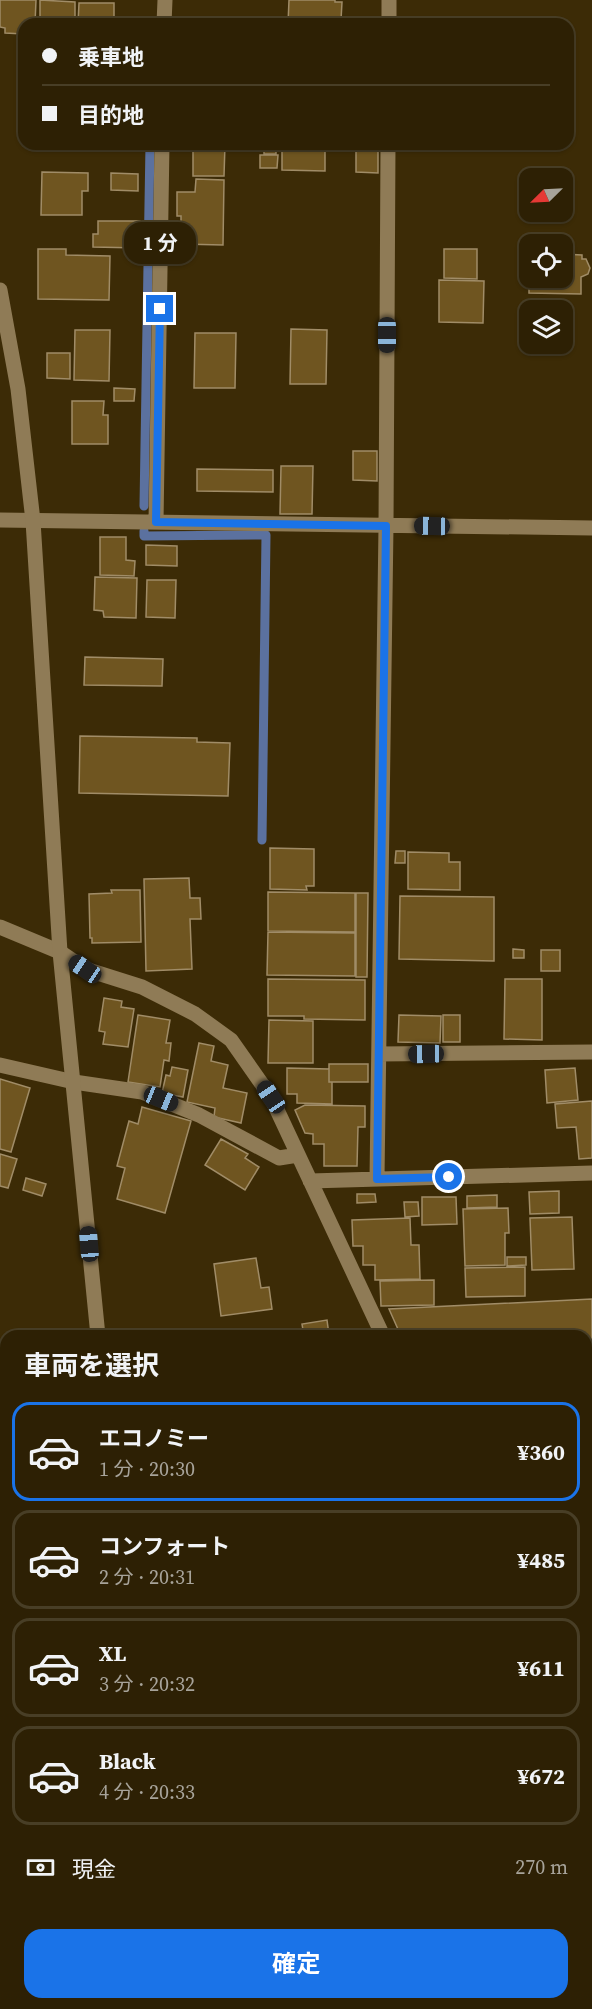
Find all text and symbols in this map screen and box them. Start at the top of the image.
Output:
text: 乗車地 [78,42,144,72]
text: 目的地 [78,100,144,130]
north arrow [519,168,573,222]
map controls [519,168,573,354]
callout: 1 分 [124,222,196,264]
text: 1 分 [142,229,178,257]
button: locate [519,234,573,288]
route end [146,295,173,322]
button: layers [519,300,573,354]
car [378,317,396,353]
car [414,517,450,535]
car [65,951,105,987]
car [408,1045,444,1063]
car [253,1077,289,1117]
car [141,1084,181,1114]
route start [435,1163,462,1190]
car [78,1225,100,1263]
text: 車両を選択 [24,1347,159,1384]
text: エコノミー [99,1423,209,1453]
icon: car [27,1425,81,1479]
text: ¥360 [517,1437,565,1467]
text: 1 分 · 20:30 [99,1455,195,1483]
text: コンフォート [99,1531,230,1561]
icon: car [27,1533,81,1587]
text: ¥485 [517,1545,565,1575]
text: 2 分 · 20:31 [99,1563,195,1591]
text: XL [99,1638,126,1668]
icon: car [27,1641,81,1695]
text: ¥611 [517,1653,565,1683]
text: 3 分 · 20:32 [99,1670,195,1698]
text: Black [99,1746,156,1776]
icon: car [27,1749,81,1803]
text: ¥672 [517,1761,565,1791]
text: 4 分 · 20:33 [99,1778,195,1806]
icon: cash [24,1851,57,1884]
text: 270 m [515,1853,568,1881]
text: 現金 [72,1854,116,1884]
button: 確定 [24,1929,568,1998]

